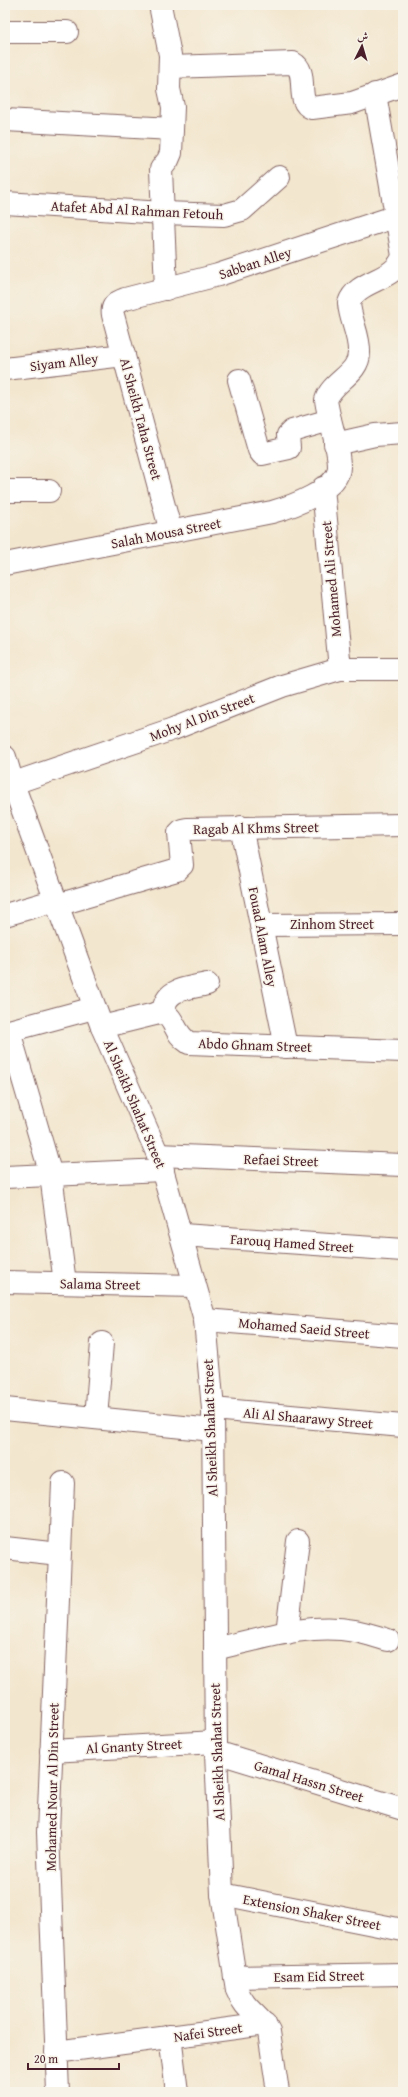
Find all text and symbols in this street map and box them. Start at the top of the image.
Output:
north arrow [342,26,382,66]
text: ش [357,28,369,44]
street label: Atafet Abd Al Rahman Fetouh [50,195,224,225]
street label: Sabban Alley [216,242,294,284]
street label: Siyam Alley [29,348,99,376]
street label: Al Sheikh Taha Street [115,356,167,482]
street label: Salah Mousa Street [109,513,223,553]
street label: Mohamed Ali Street [316,520,346,638]
street label: Mohy Al Din Street [147,688,257,746]
street label: Ragab Al Khms Street [193,817,319,839]
street label: Fouad Alam Alley [243,885,283,989]
street label: Zinhom Street [290,914,374,934]
street label: Abdo Ghnam Street [198,1033,312,1057]
street label: Al Sheikh Shahat Street [99,1037,171,1171]
street label: Refaei Street [243,1149,319,1171]
street label: Farouq Hamed Street [230,1229,354,1257]
street label: Salama Street [60,1273,140,1295]
street label: Mohamed Saeid Street [238,1312,370,1344]
street label: Al Sheikh Shahat Street [198,1359,222,1497]
street label: Ali Al Shaarawy Street [242,1402,374,1434]
street label: Al Sheikh Shahat Street [205,1683,229,1821]
street label: Mohamed Nour Al Din Street [41,1702,63,1872]
street label: Al Gnanty Street [85,1733,183,1759]
street label: Gamal Hassn Street [252,1755,366,1807]
street label: Extension Shaker Street [241,1889,383,1935]
street label: Esam Eid Street [273,1965,365,1987]
street label: Nafei Street [172,2017,244,2047]
scale bar [28,2045,119,2071]
text: 20 m [34,2050,58,2067]

